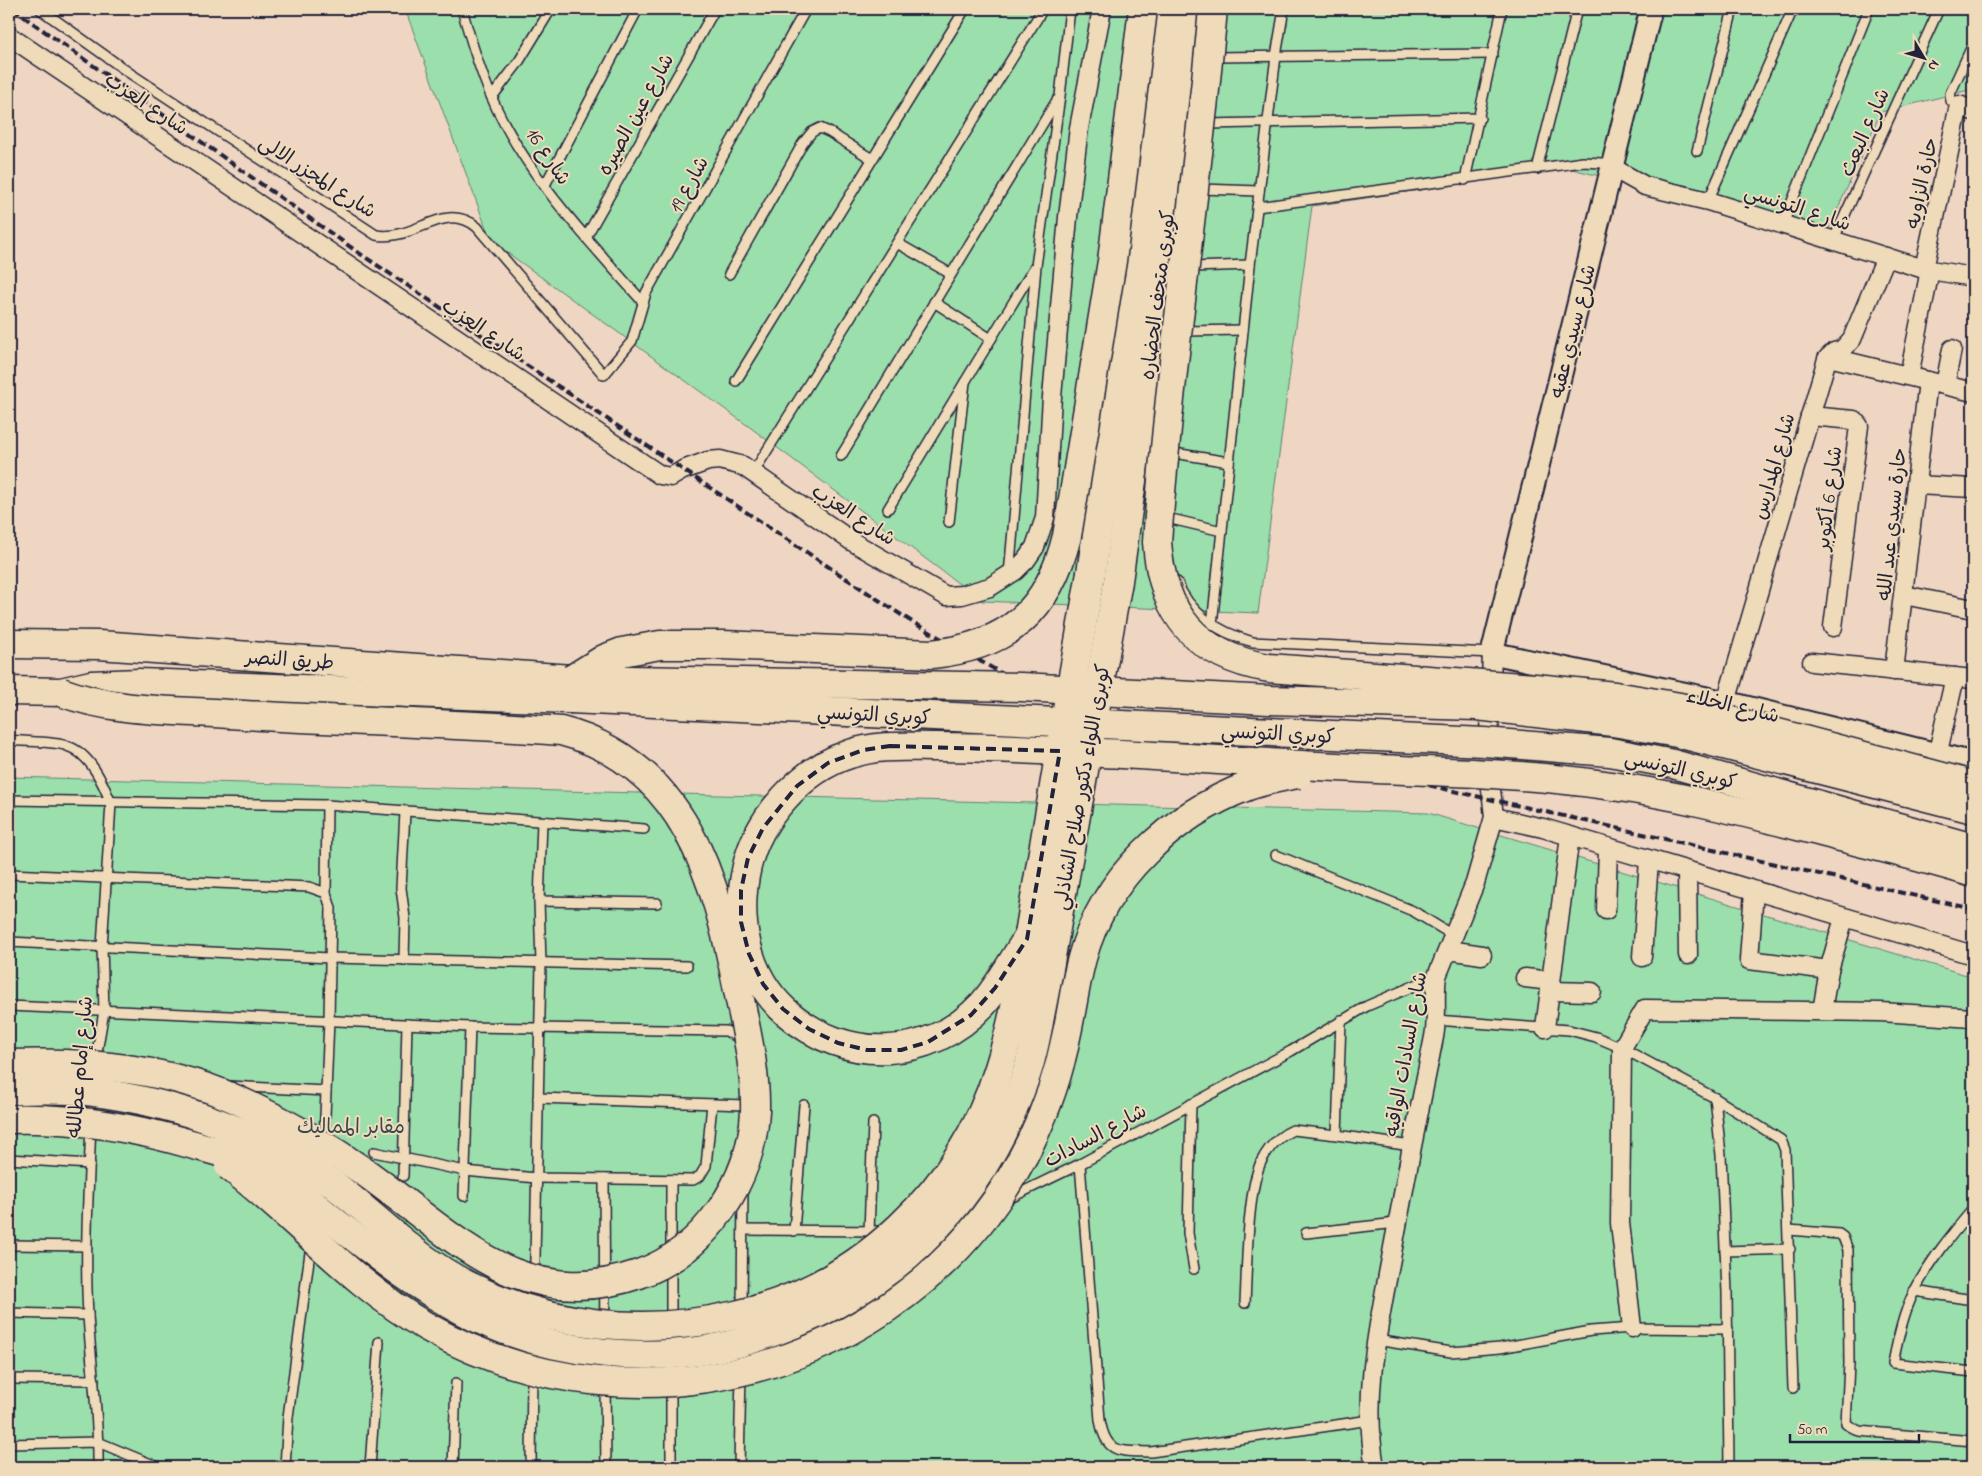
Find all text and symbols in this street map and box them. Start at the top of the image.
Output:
north arrow [1900,32,1950,82]
street label: شارع عين الصيره [592,49,683,182]
text: N [1922,55,1944,75]
street label: شارع العزب [98,66,193,144]
street label: شارع البعث [1834,84,1899,182]
street label: شارع 16 [517,123,577,192]
street label: شارع المجزر الالى [252,129,381,227]
street label: حارة الزاويه [1900,135,1947,232]
street label: شارع 19 [663,152,718,219]
street label: شارع التونسي [1740,179,1854,241]
street label: كوبرى متحف الحضاره [1135,209,1184,382]
street label: شارع سيدي عقبه [1544,262,1605,402]
street label: شارع العزب [435,292,530,370]
street label: شارع المدارس [1746,410,1804,523]
street label: شارع 6 أكتوبر [1809,445,1851,554]
street label: حارة سيدي عبد الله [1871,446,1916,602]
street label: شارع العزب [805,478,900,554]
street label: طريق النصر [243,644,335,679]
street label: كوبرى اللواء دكتور صلاح الشاذلي [1048,662,1120,913]
street label: شارع الخلاء [1683,683,1782,732]
street label: كوبري التونسي [816,699,932,735]
street label: كوبري التونسي [1220,718,1336,754]
street label: كوبري التونسي [1621,744,1739,799]
street label: شارع السادات الواقيه [1379,970,1436,1139]
street label: شارع إمام عطالله [61,995,102,1139]
street label: شارع السادات [1040,1098,1153,1176]
park label: مقابر المماليك [297,1114,405,1143]
scale bar [1790,1411,1918,1443]
text: 50 m [1797,1419,1828,1441]

